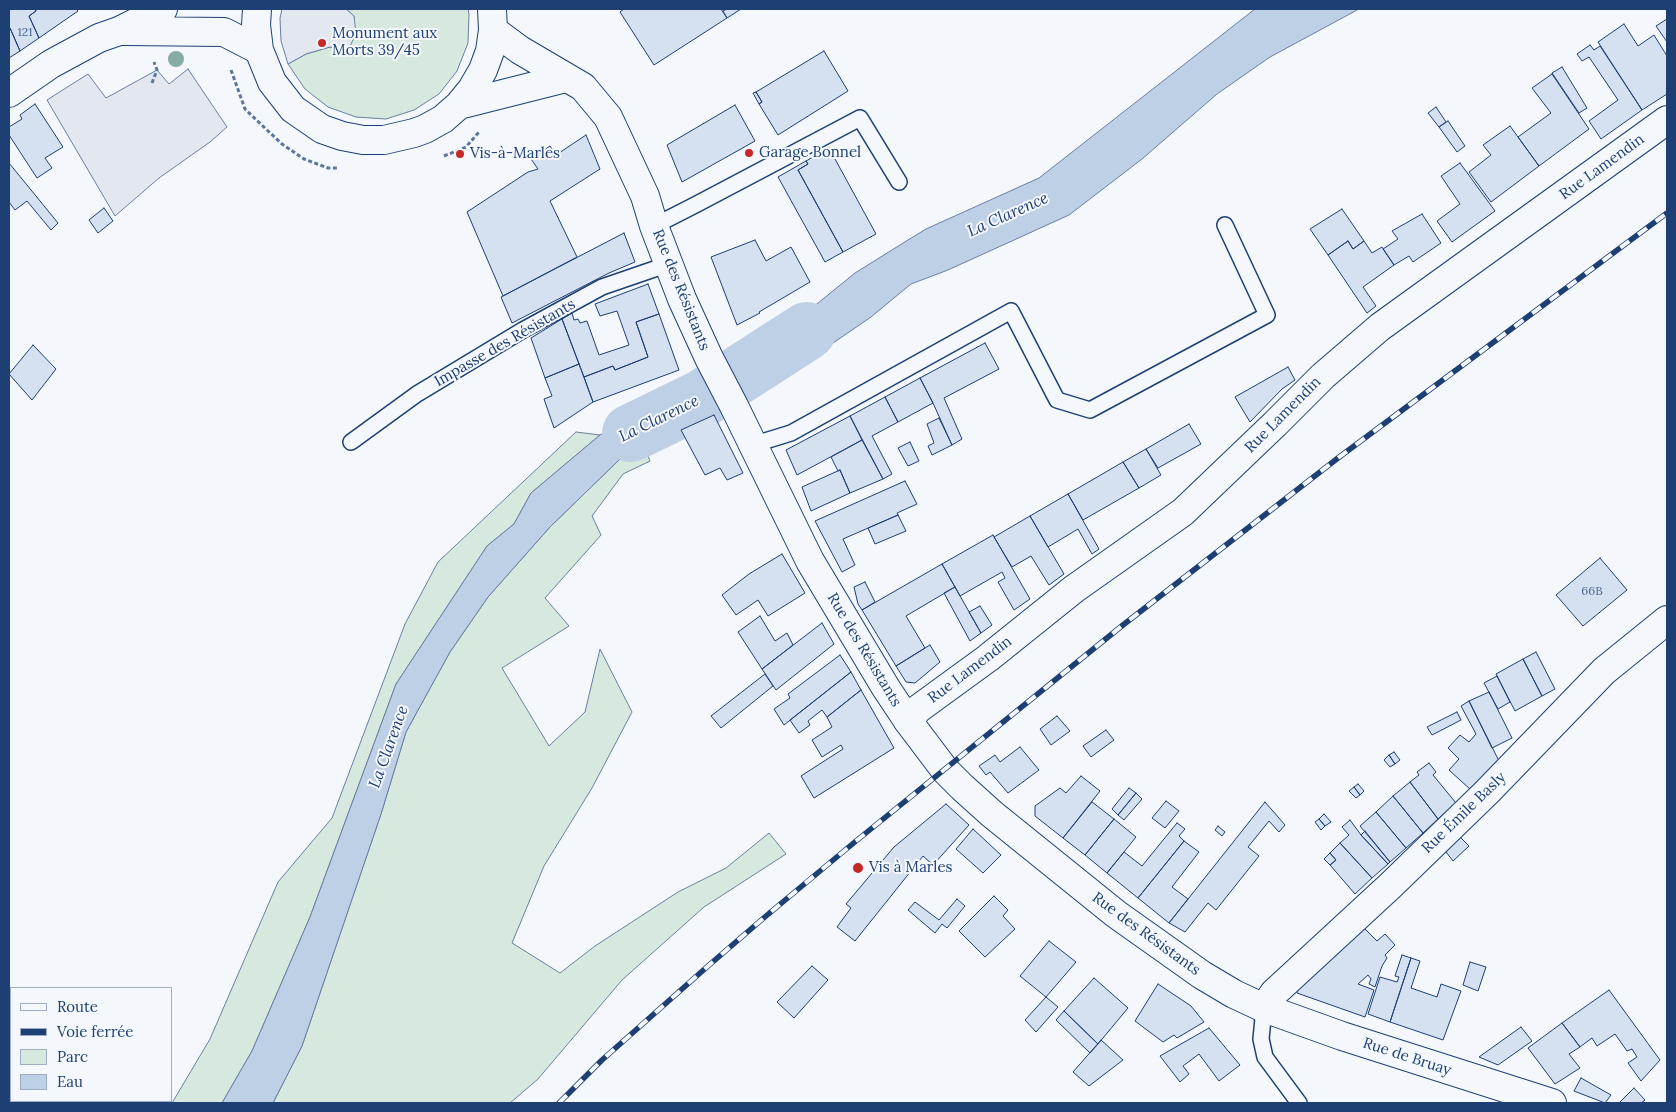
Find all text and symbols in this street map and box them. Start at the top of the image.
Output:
place label: Monument aux Morts 39/45 [332,25,437,60]
house number: 121 [17,26,33,40]
marker: Monument aux Morts 39/45 [316,37,328,49]
street label: Rue Lamendin [1556,130,1648,204]
place label: Garage Bonnel [759,144,861,162]
place label: Vis-à-Marles [470,145,560,163]
marker: Garage Bonnel [743,147,755,159]
marker: Vis-à-Marles [454,148,466,160]
water label: La Clarence [965,189,1051,241]
street label: Rue des Résistants [648,227,714,353]
street label: Impasse des Résistants [431,295,579,391]
street label: Rue Lamendin [1241,373,1325,457]
water label: La Clarence [616,391,702,447]
house number: 66B [1581,585,1603,599]
street label: Rue des Résistants [823,590,905,710]
street label: Rue Lamendin [925,633,1015,707]
water label: La Clarence [365,703,413,791]
street label: Rue Émile Basly [1418,768,1510,858]
place label: Vis à Marles [869,859,952,877]
marker: Vis à Marles [851,861,865,875]
street label: Rue des Résistants [1088,889,1204,979]
legend [10,987,172,1102]
text: Route [57,997,98,1016]
text: Voie ferrée [57,1022,133,1041]
street label: Rue de Bruay [1361,1034,1453,1080]
text: Parc [57,1047,88,1066]
text: Eau [57,1072,83,1091]

